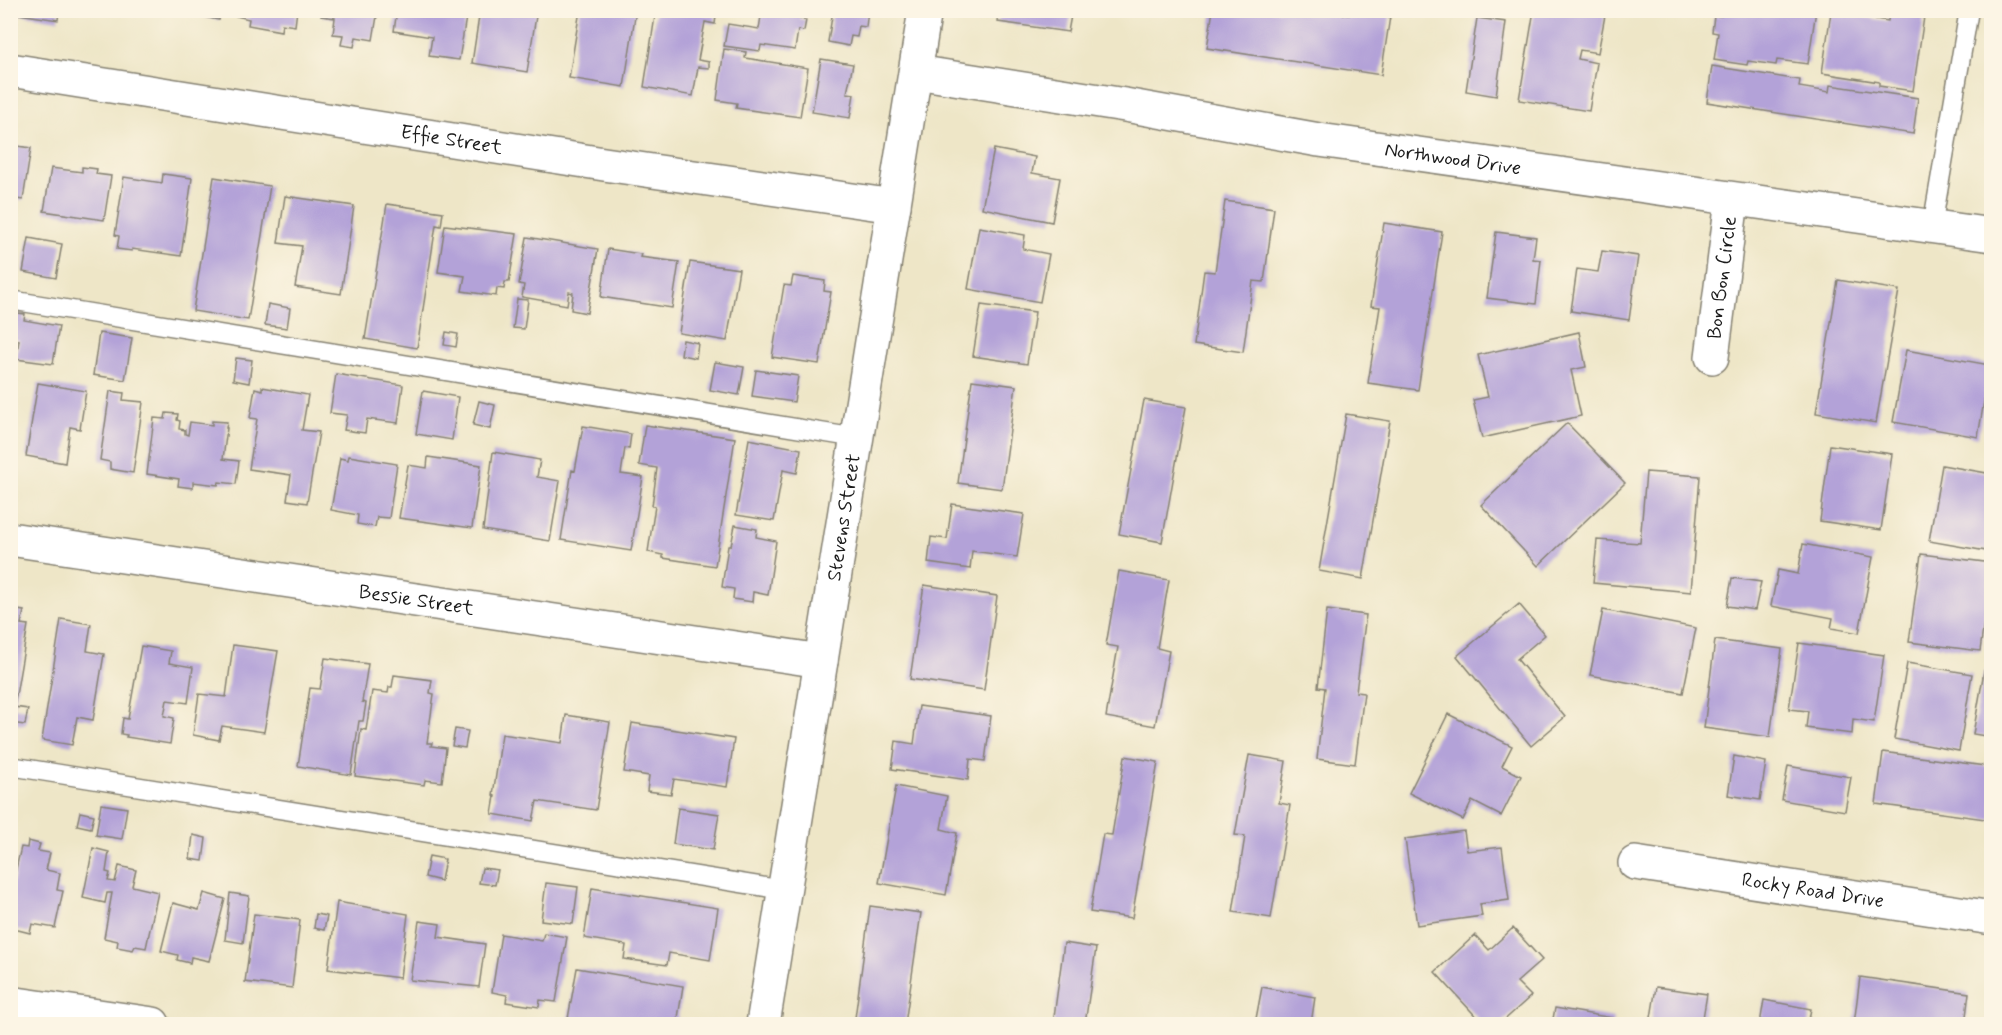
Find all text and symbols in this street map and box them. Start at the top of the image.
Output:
street label: Effie Street [399,119,505,161]
street label: Northwood Drive [1383,136,1523,182]
street label: Bon Bon Circle [1701,214,1743,341]
street label: Stevens Street [820,452,867,583]
street label: Bessie Street [357,578,476,622]
street label: Rocky Road Drive [1740,866,1886,915]

